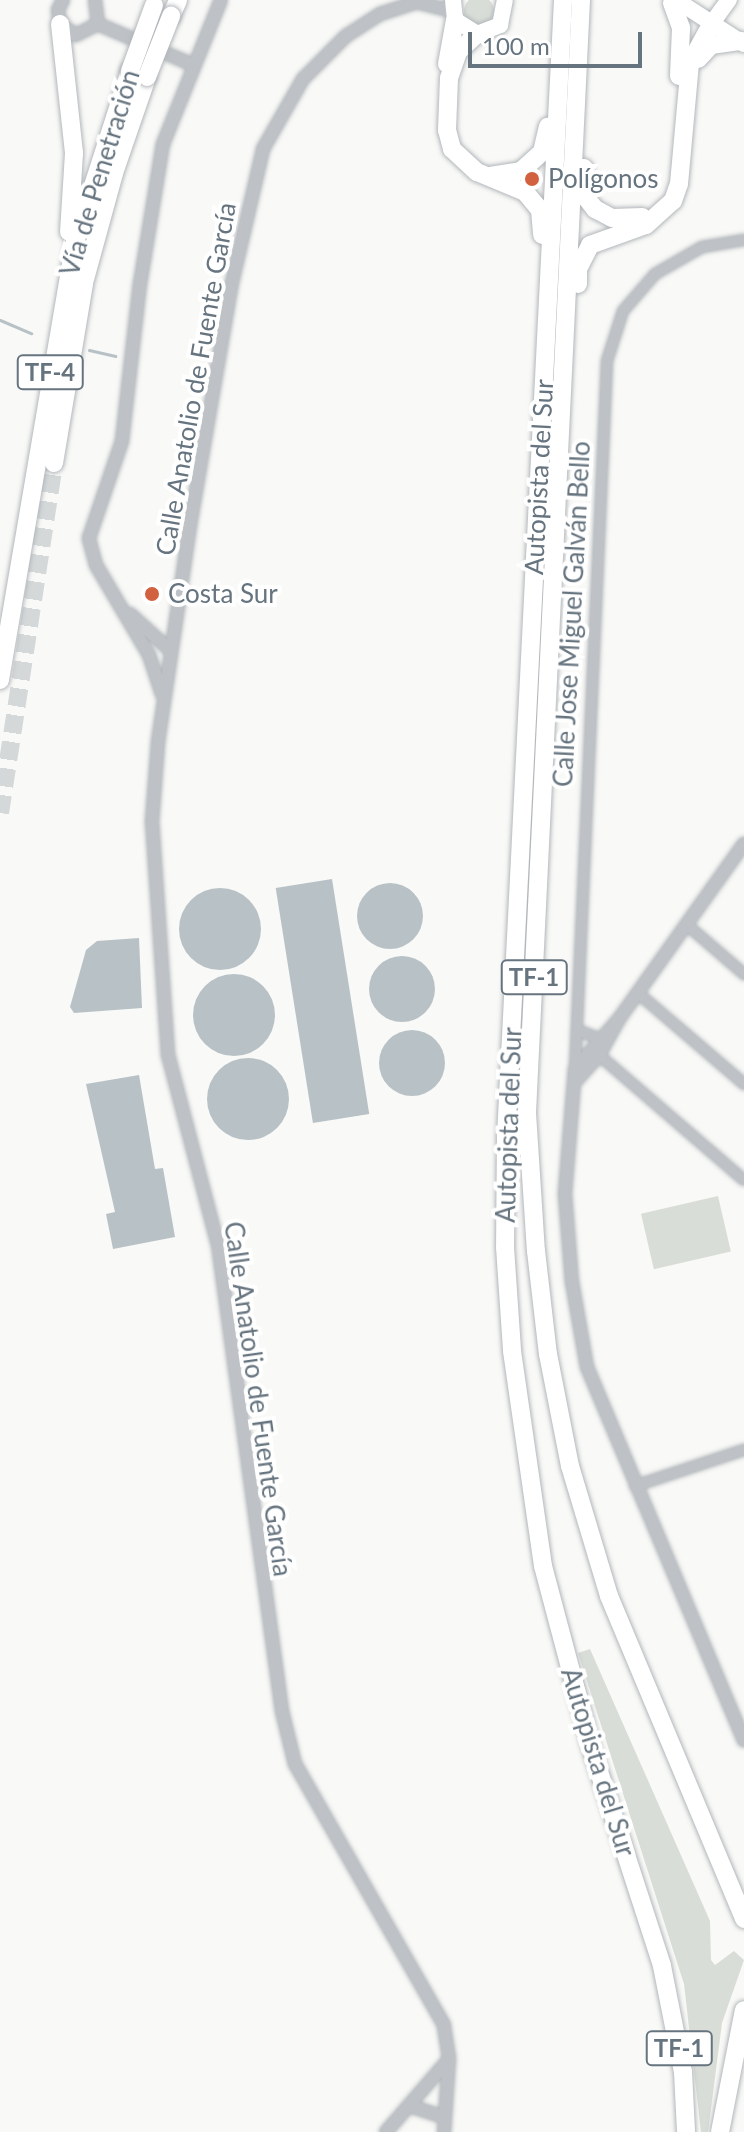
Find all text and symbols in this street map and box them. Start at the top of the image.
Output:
scale bar [472,16,646,66]
text: 100 m [482,31,550,60]
street label: Vía de Penetración [54,66,146,280]
place label: Polígonos [548,163,659,195]
marker: Polígonos [523,170,541,188]
street label: Calle Anatolio de Fuente García [149,200,243,558]
road number: TF-4 [16,352,84,392]
street label: Autopista del Sur [518,379,560,575]
street label: Calle Jose Miguel Galván Bello [547,440,597,788]
place label: Costa Sur [168,578,278,610]
marker: Costa Sur [143,585,161,603]
road number: TF-1 [500,957,568,997]
street label: Autopista del Sur [490,1027,528,1223]
street label: Calle Anatolio de Fuente García [218,1219,298,1579]
street label: Autopista del Sur [554,1664,642,1860]
road number: TF-1 [645,2028,713,2068]

